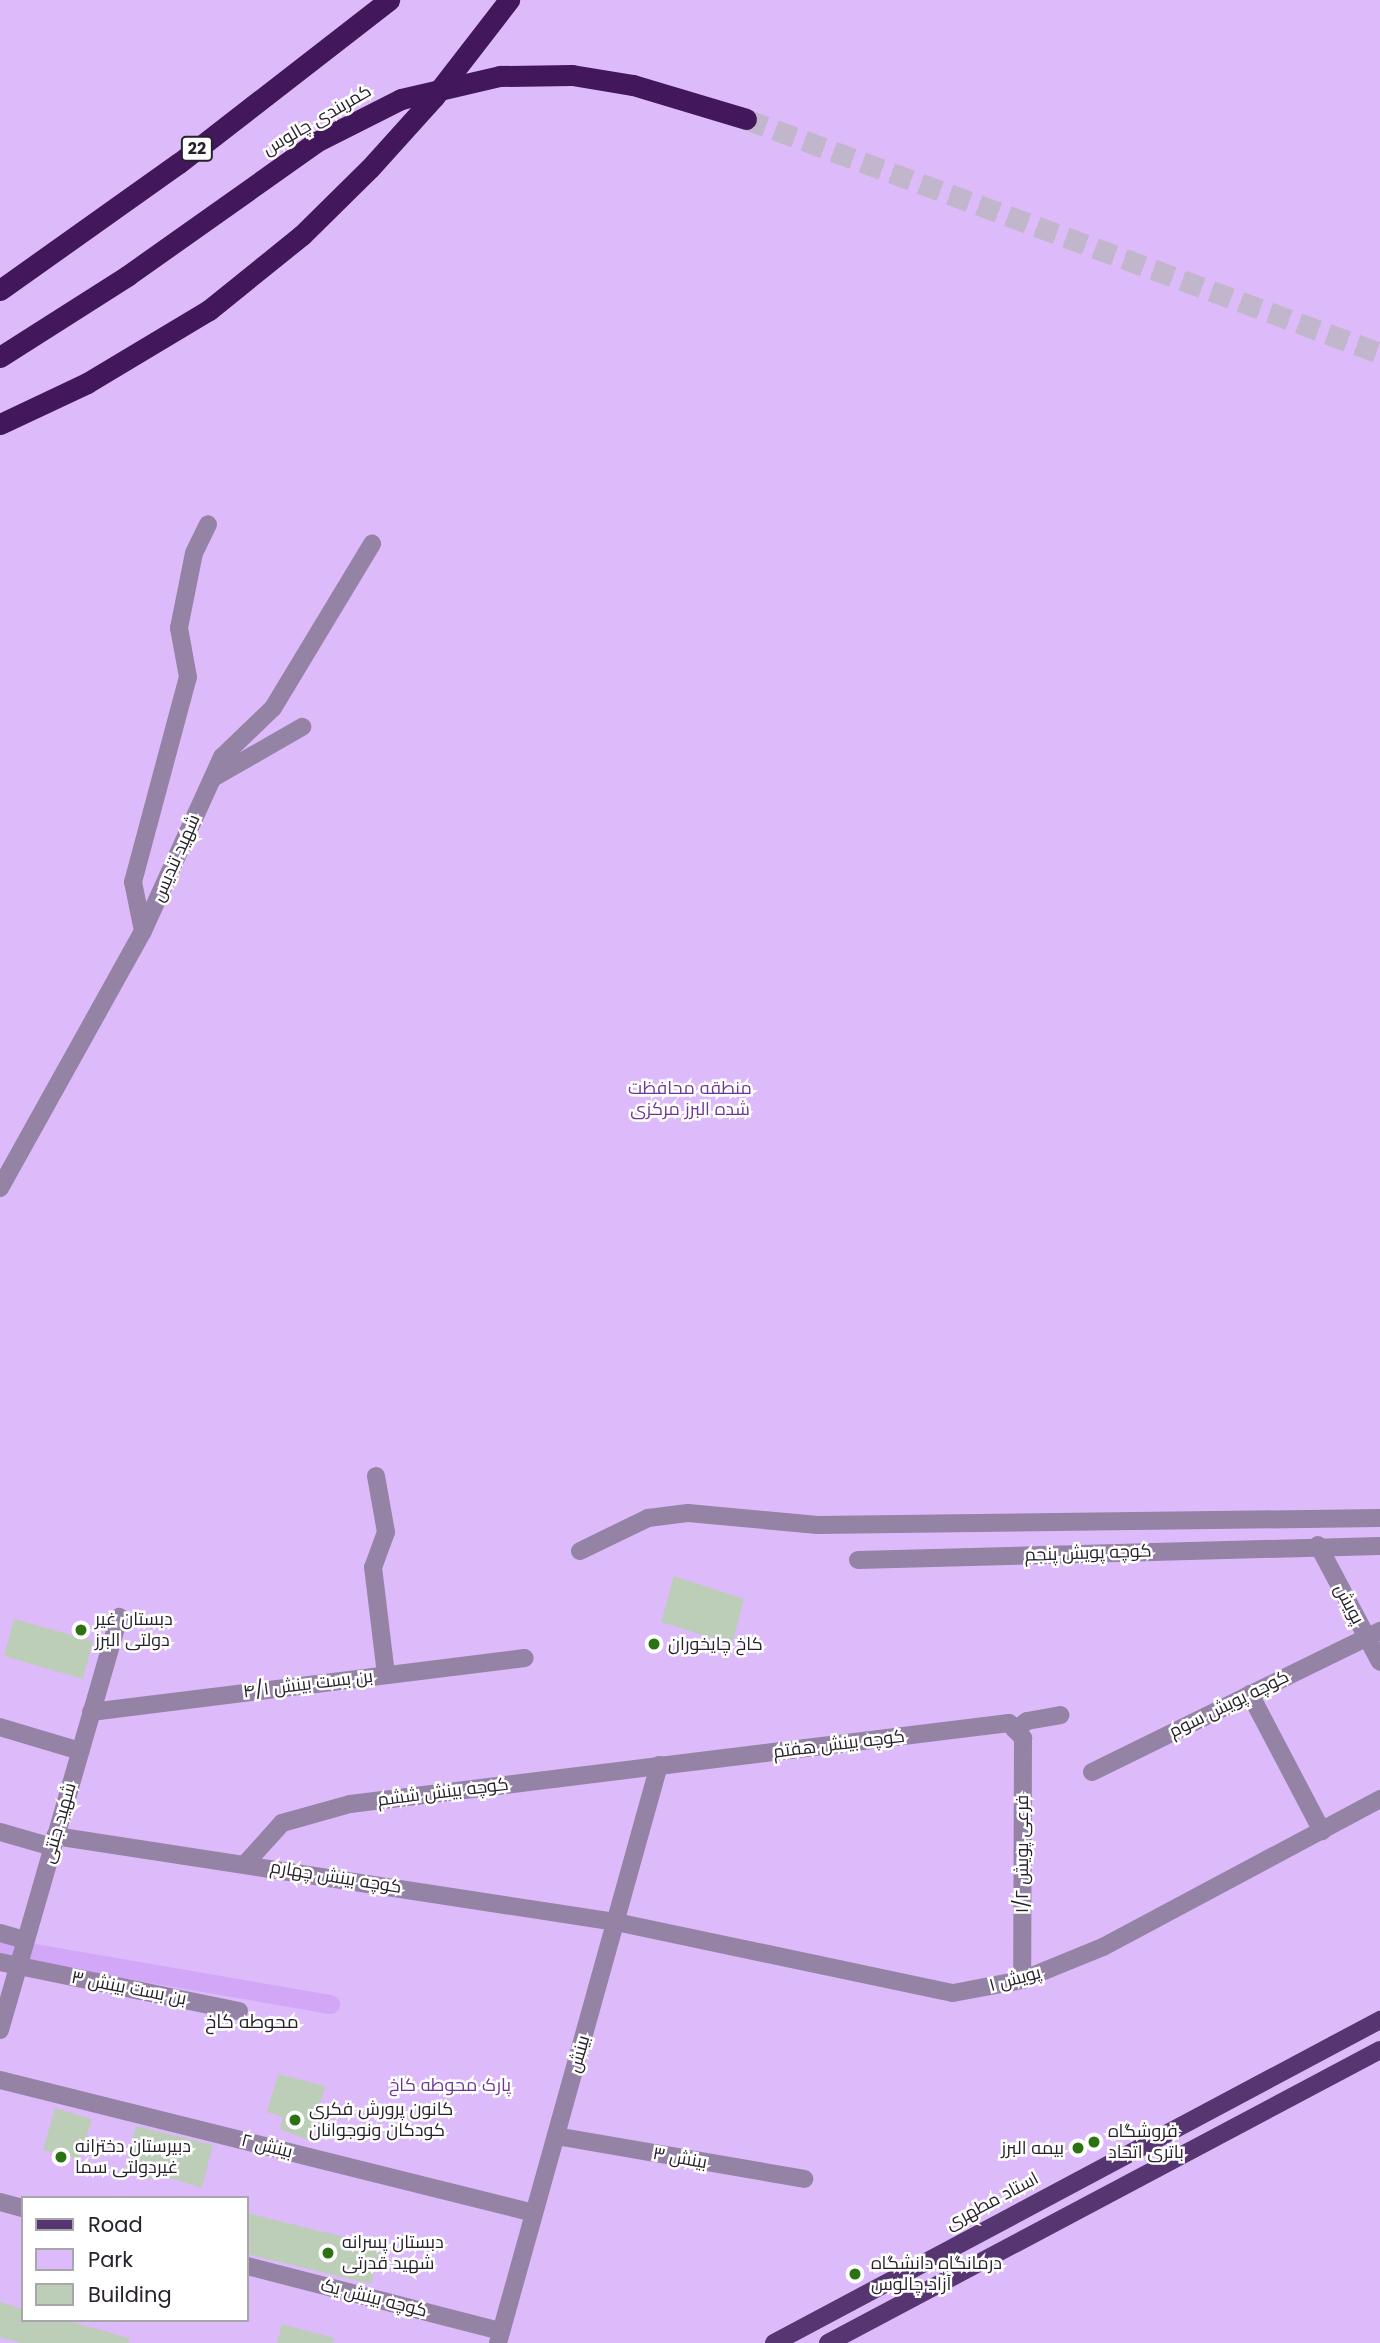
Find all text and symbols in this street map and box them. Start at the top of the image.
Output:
street label: کمربندی چالوس [259,80,375,160]
road number: 22 [180,136,214,162]
street label: شهید تندیس [147,811,205,905]
park label: منطقه محافظت شده البرز مرکزی [628,1078,752,1120]
street label: کوچه پویش پنجم [1024,1540,1152,1566]
street label: پویش [1329,1580,1369,1628]
place label: دبستان غیر دولتی البرز [95,1609,173,1652]
marker: دبستان غیر دولتی البرز [73,1622,89,1638]
place label: کاخ چایخوران [668,1633,763,1655]
marker: کاخ چایخوران [646,1636,662,1652]
street label: بن بست بینش ۴/۱ [242,1665,374,1703]
street label: کوچه پویش سوم [1166,1666,1292,1742]
street label: کوچه بینش هفتم [772,1725,906,1763]
street label: کوچه بینش ششم [376,1773,510,1811]
street label: شهید جنتی [37,1780,81,1866]
street label: فرعی پویش ۱/۲ [1011,1795,1033,1913]
street label: کوچه بینش چهارم [269,1856,403,1898]
street label: پویش ۱ [987,1962,1043,1996]
street label: بن بست بینش ۳ [70,1966,188,2010]
district label: محوطه کاخ [205,2011,299,2033]
street label: بینش [563,2033,595,2075]
park label: پارک محوطه کاخ [389,2074,511,2096]
place label: کانون پرورش فکری کودکان ونوجوانان [309,2099,453,2142]
marker: کانون پرورش فکری کودکان ونوجوانان [287,2112,303,2128]
place label: فروشگاه باتری اتحاد [1108,2121,1184,2164]
street label: بینش ۲ [239,2129,295,2163]
marker: فروشگاه باتری اتحاد [1086,2134,1102,2150]
place label: دبیرستان دخترانه غیردولتی سما [75,2136,191,2178]
place label: بیمه البرز [1001,2137,1064,2159]
marker: بیمه البرز [1070,2140,1086,2156]
street label: بینش ۳ [651,2143,709,2173]
marker: دبیرستان دخترانه غیردولتی سما [53,2149,69,2165]
street label: استاد مطهری [942,2167,1042,2235]
legend [21,2196,248,2322]
text: Road [88,2210,143,2239]
place label: دبستان پسرانه شهید قدرتی [342,2232,444,2274]
text: Park [88,2245,133,2274]
marker: دبستان پسرانه شهید قدرتی [320,2245,336,2261]
place label: درمانگاه دانشگاه آزاد چالوس [871,2253,1002,2296]
marker: درمانگاه دانشگاه آزاد چالوس [845,2264,865,2284]
street label: کوچه بینش یک [319,2274,429,2322]
text: Building [88,2280,172,2309]

